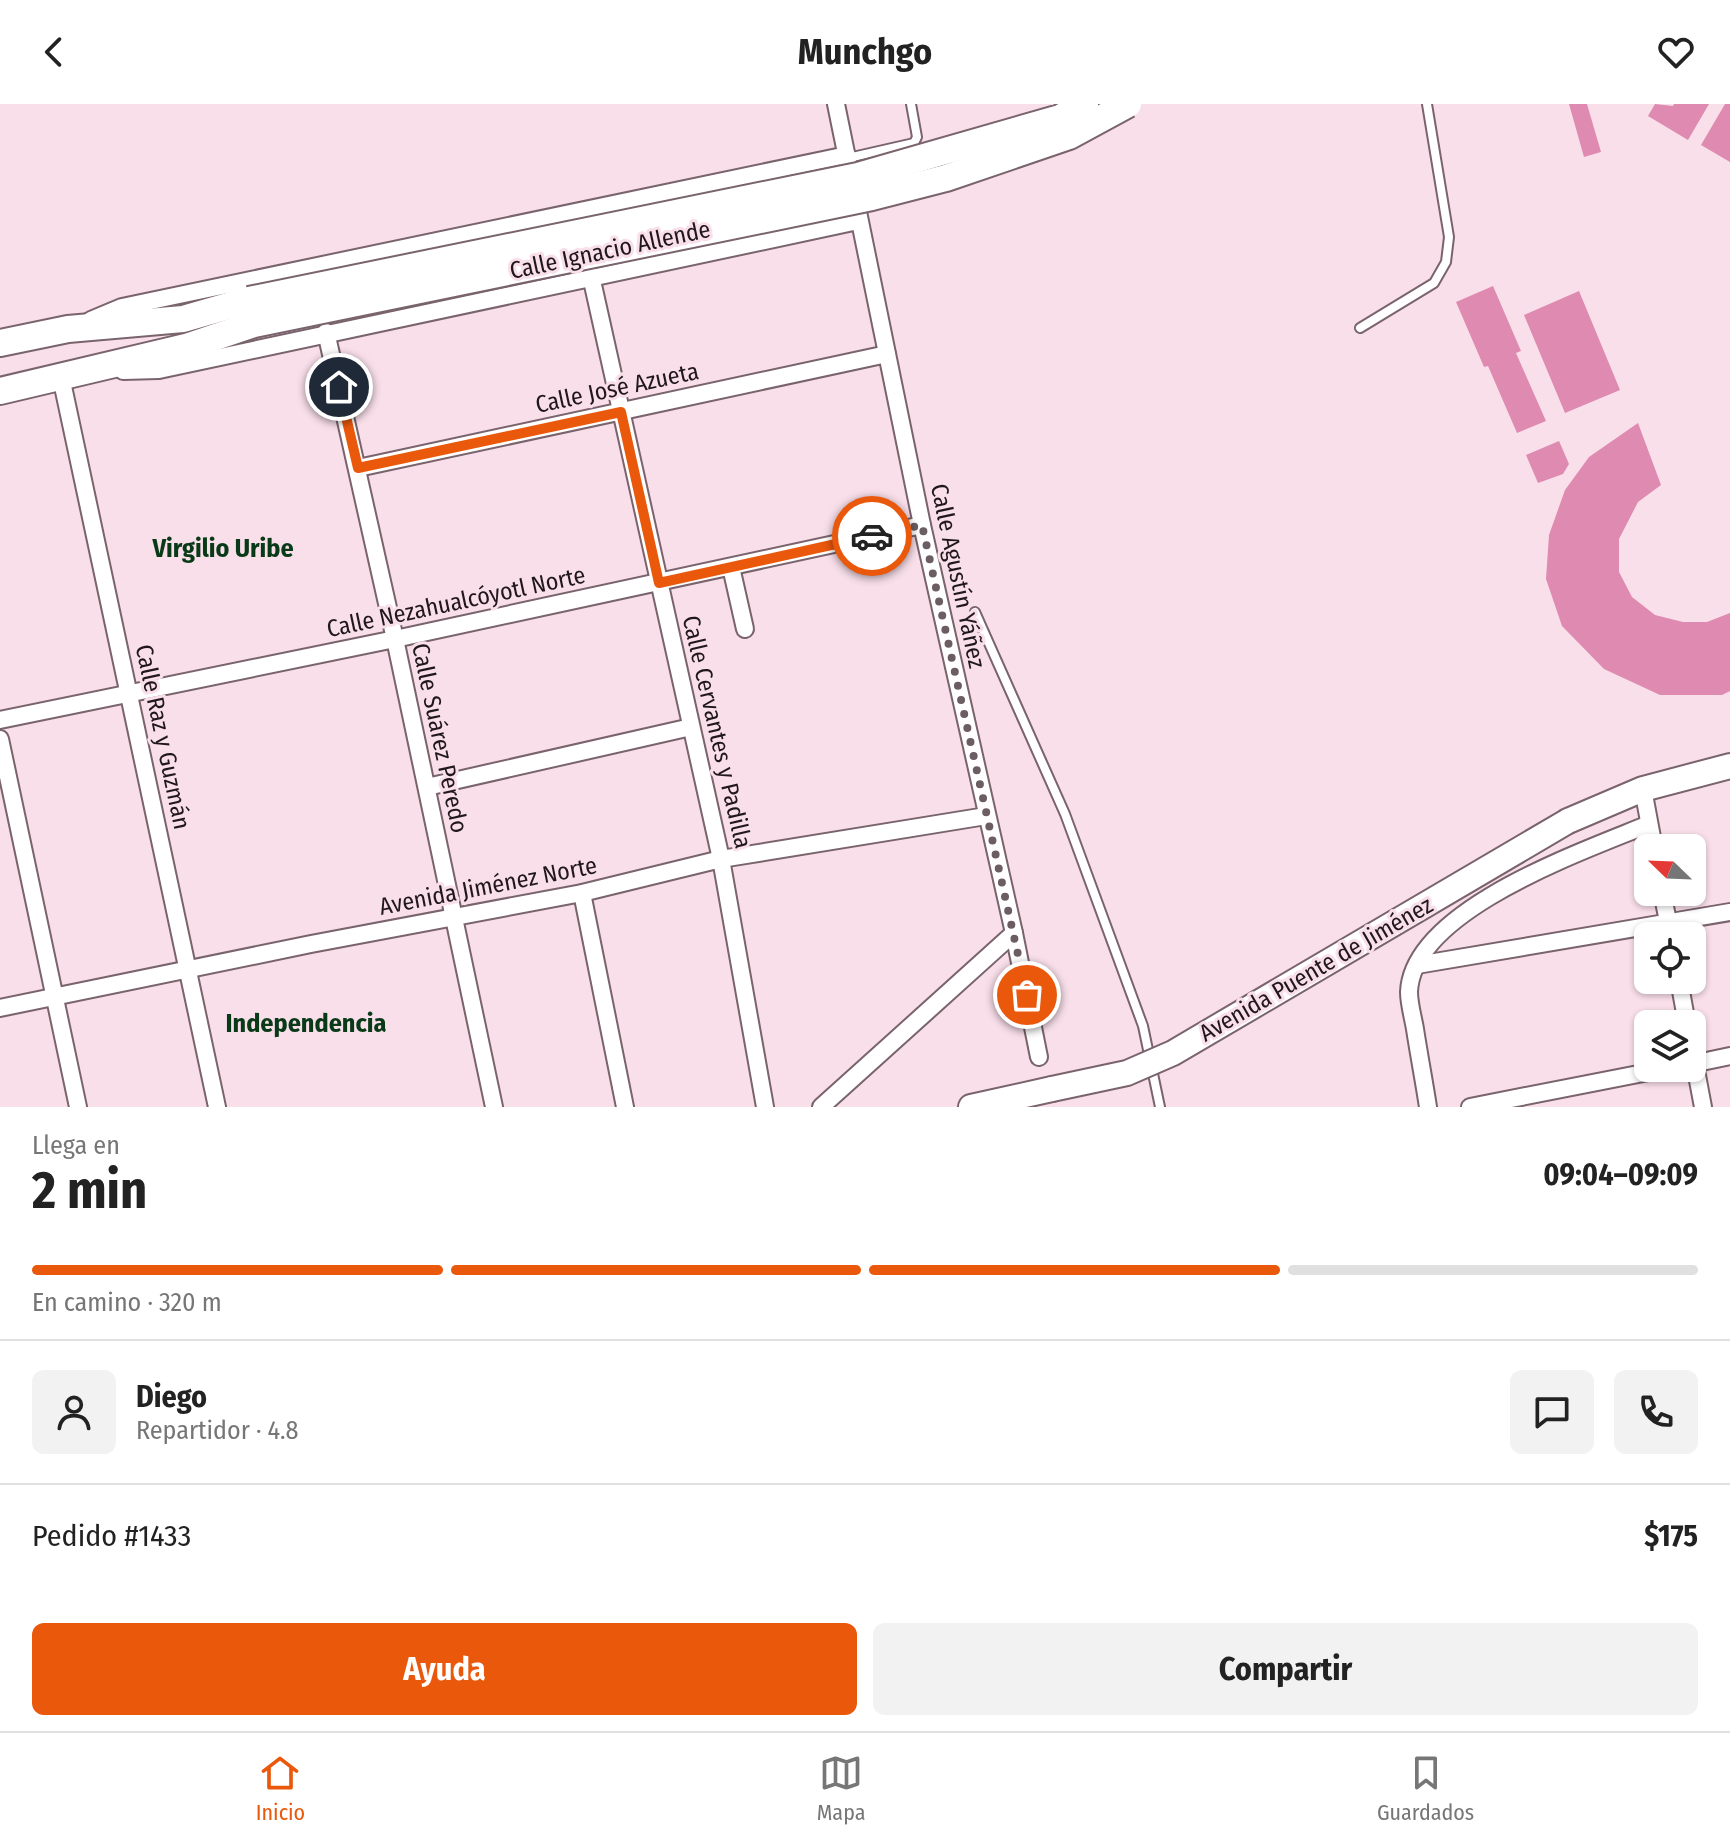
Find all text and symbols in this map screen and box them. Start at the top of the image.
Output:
icon: back [32,30,76,74]
text: Munchgo [798,30,932,74]
icon: heart [1654,30,1698,74]
street label: Calle Ignacio Allende [507,215,713,285]
pin [305,353,373,421]
street label: Calle José Azueta [533,357,701,419]
icon: home [317,365,361,409]
street label: Calle Agustín Yáñez [925,481,991,671]
courier [832,496,912,576]
icon: car [850,514,894,558]
district label: Virgilio Uribe [151,533,294,564]
street label: Calle Nezahualcóyotl Norte [324,561,588,643]
street label: Calle Cervantes y Padilla [677,613,757,851]
street label: Calle Suárez Peredo [406,641,474,835]
street label: Calle Raz y Guzmán [130,642,196,832]
north arrow [1634,834,1706,906]
map controls [1634,834,1706,1082]
street label: Avenida Jiménez Norte [377,851,599,921]
street label: Avenida Puente de Jiménez [1194,891,1438,1047]
button: locate [1634,922,1706,994]
pin [993,961,1061,1029]
icon: bag [1005,973,1049,1017]
district label: Independencia [226,1008,387,1039]
button: layers [1634,1010,1706,1082]
text: Llega en [32,1130,120,1161]
text: 09:04–09:09 [1543,1157,1698,1193]
text: 2 min [32,1159,147,1222]
text: En camino · 320 m [32,1287,222,1318]
button: person [32,1370,116,1454]
button: chat [1510,1370,1594,1454]
button: phone [1614,1370,1698,1454]
text: Diego [136,1379,207,1415]
text: Repartidor · 4.8 [136,1415,299,1446]
text: Pedido #1433 [32,1518,191,1554]
text: $175 [1644,1518,1698,1554]
button: Ayuda [32,1623,857,1715]
button: Compartir [873,1623,1698,1715]
tab: Inicio [256,1751,305,1826]
tab: Mapa [817,1751,865,1826]
tab: Guardados [1377,1751,1474,1826]

